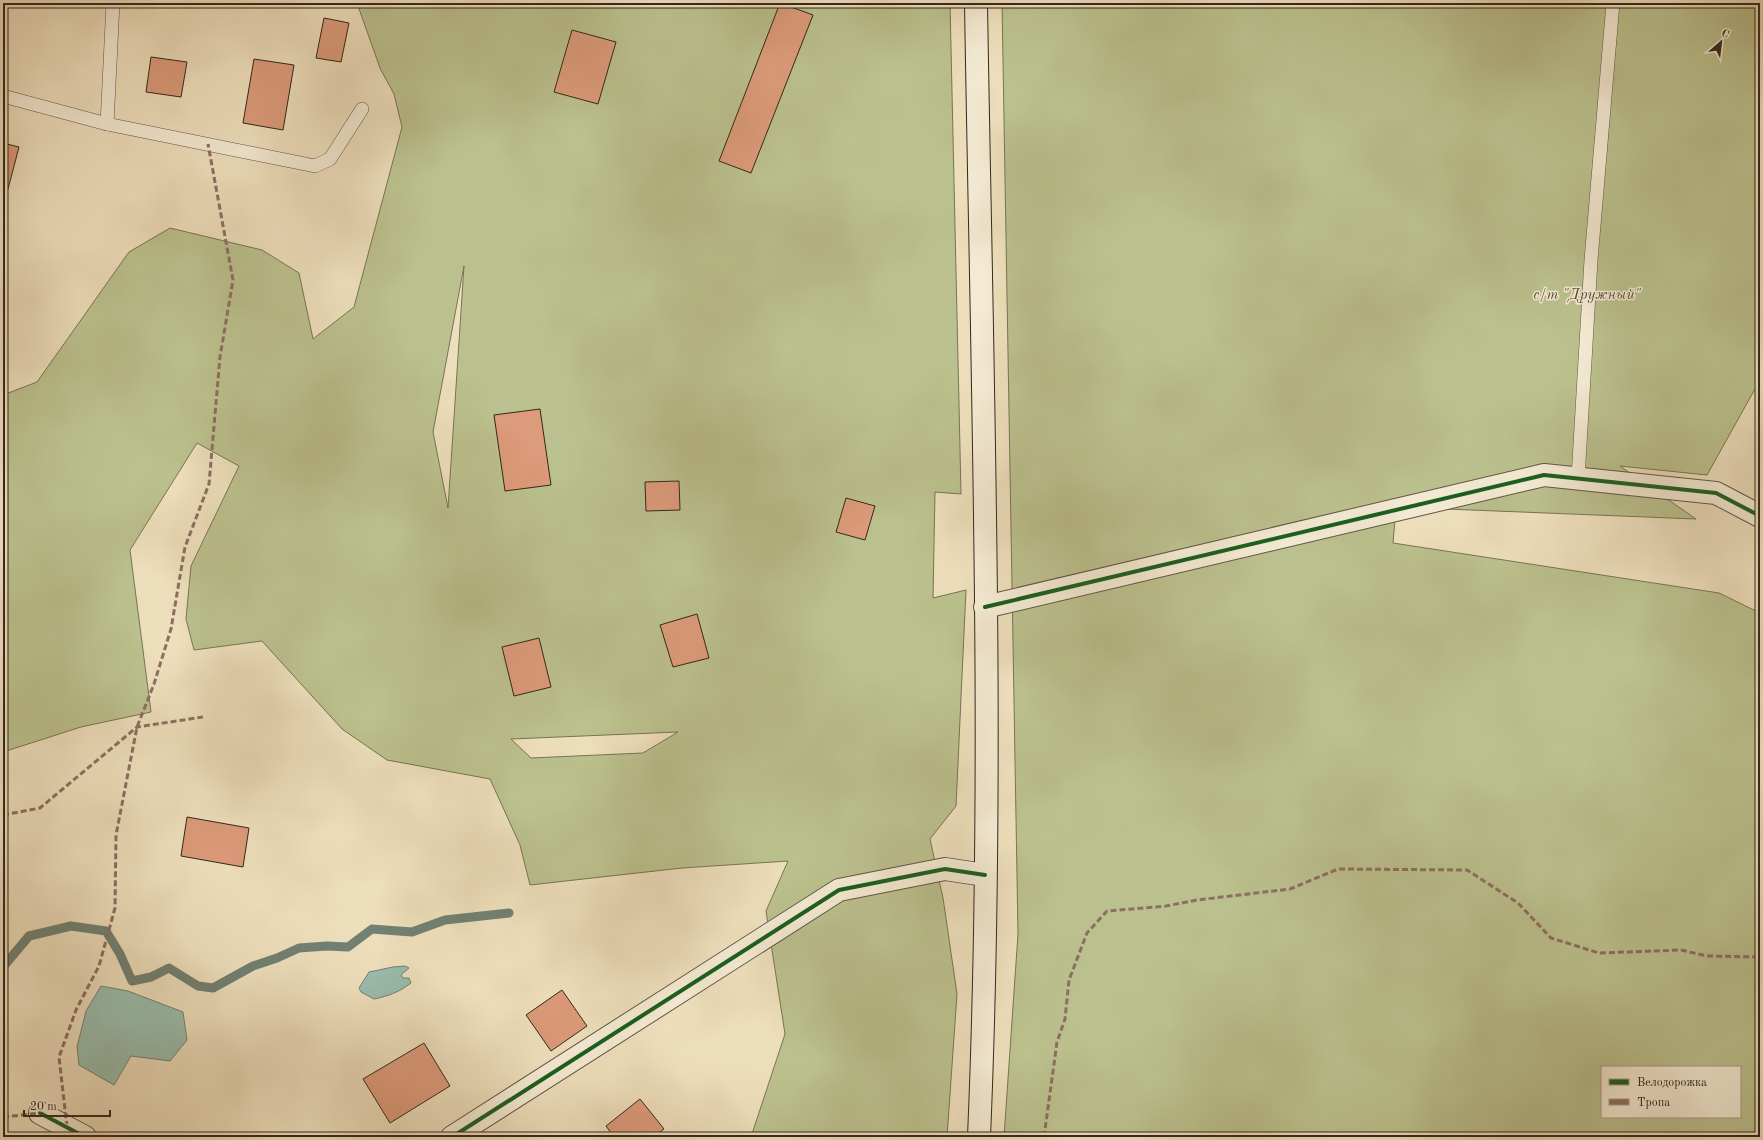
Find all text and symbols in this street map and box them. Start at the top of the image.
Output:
north arrow [1701,22,1741,62]
text: С [1719,28,1731,41]
park label: с/т "Дружный" [1533,288,1642,303]
legend [1601,1066,1741,1118]
text: Велодорожка [1637,1077,1707,1089]
scale bar [24,1092,110,1118]
text: Тропа [1637,1097,1670,1109]
text: 20 m [30,1101,57,1113]

